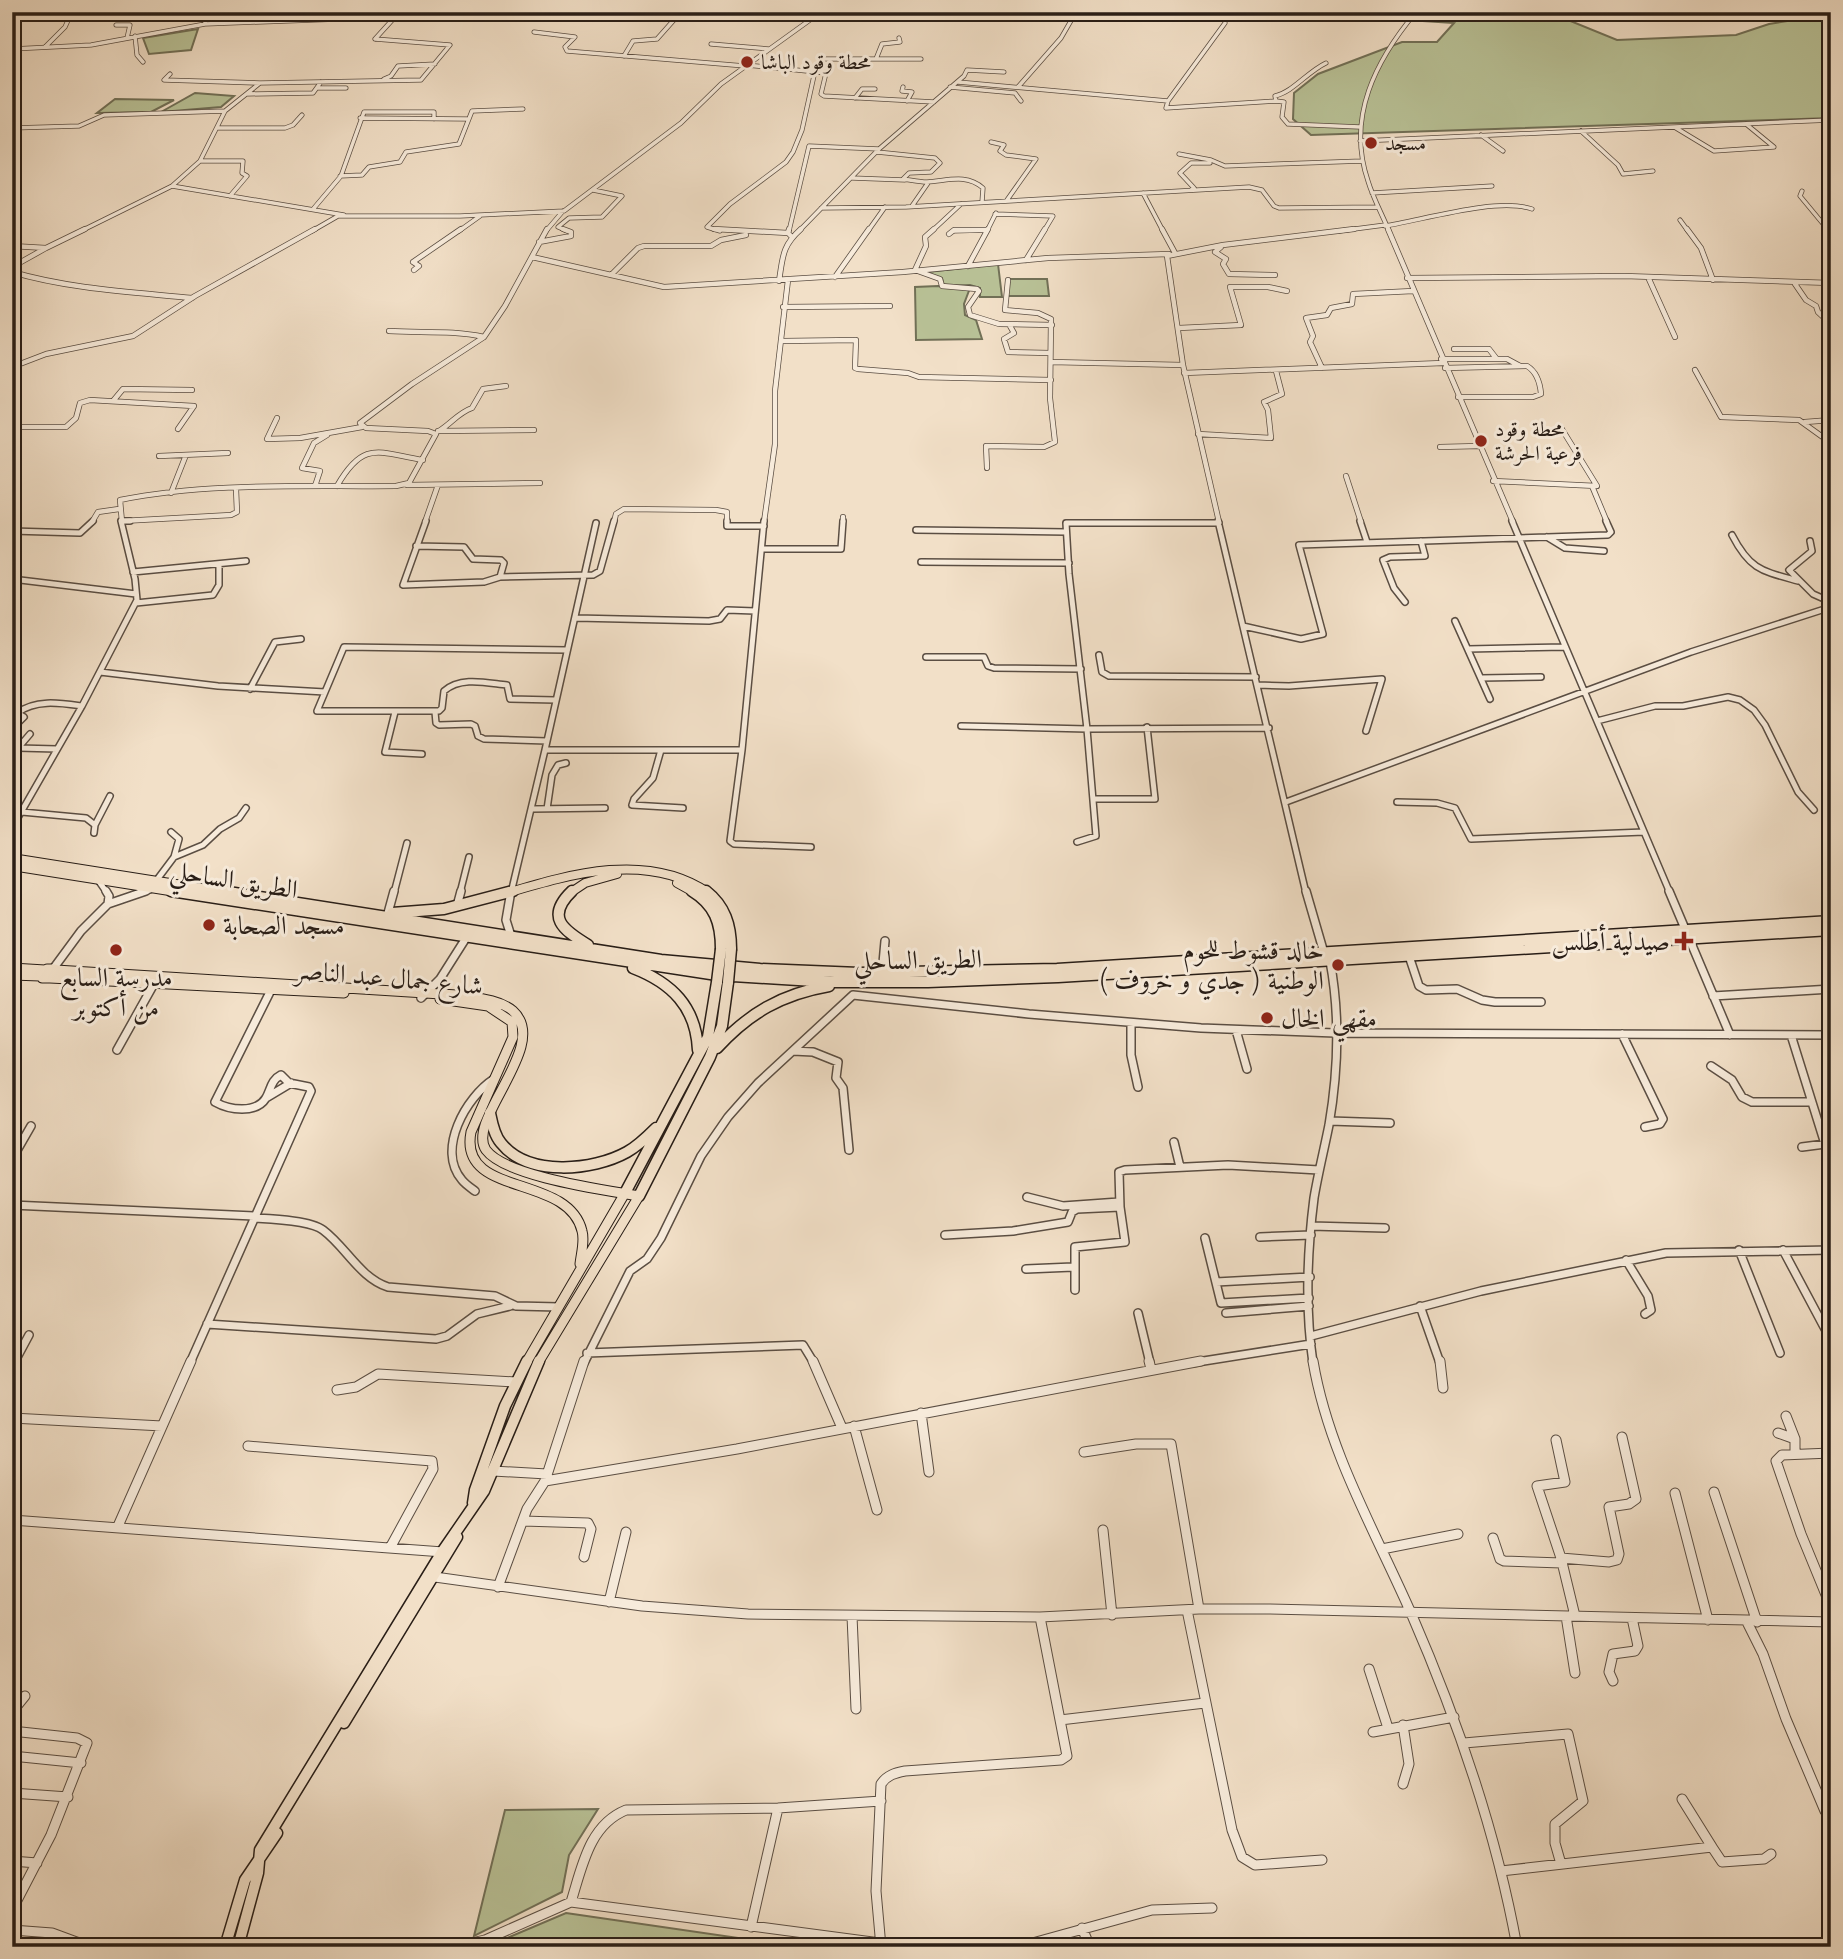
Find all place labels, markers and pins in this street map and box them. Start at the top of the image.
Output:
place label: محطة وقود الباشا [761,48,871,77]
marker: محطة وقود الباشا [739,54,755,70]
place label: مسجد [1385,129,1426,158]
marker: مسجد [1363,135,1379,151]
place label: محطة وقود فرعية الحرشة [1495,415,1582,468]
marker: محطة وقود فرعية الحرشة [1473,433,1489,449]
place label: مسجد الصحابة [223,908,345,943]
marker: مسجد الصحابة [201,917,217,933]
place label: صيدلية أطلس [1552,924,1670,959]
place label: خالد قشوط للحوم الوطنية ( جدي و خروف ) [1099,933,1324,1001]
marker: صيدلية أطلس [1676,933,1692,949]
marker: مدرسة السابع من أكتوبر [108,942,124,958]
marker: خالد قشوط للحوم الوطنية ( جدي و خروف ) [1330,957,1346,973]
place label: مدرسة السابع من أكتوبر [59,960,173,1025]
place label: مقهي الخال [1281,1001,1377,1043]
marker: مقهي الخال [1259,1010,1275,1026]

